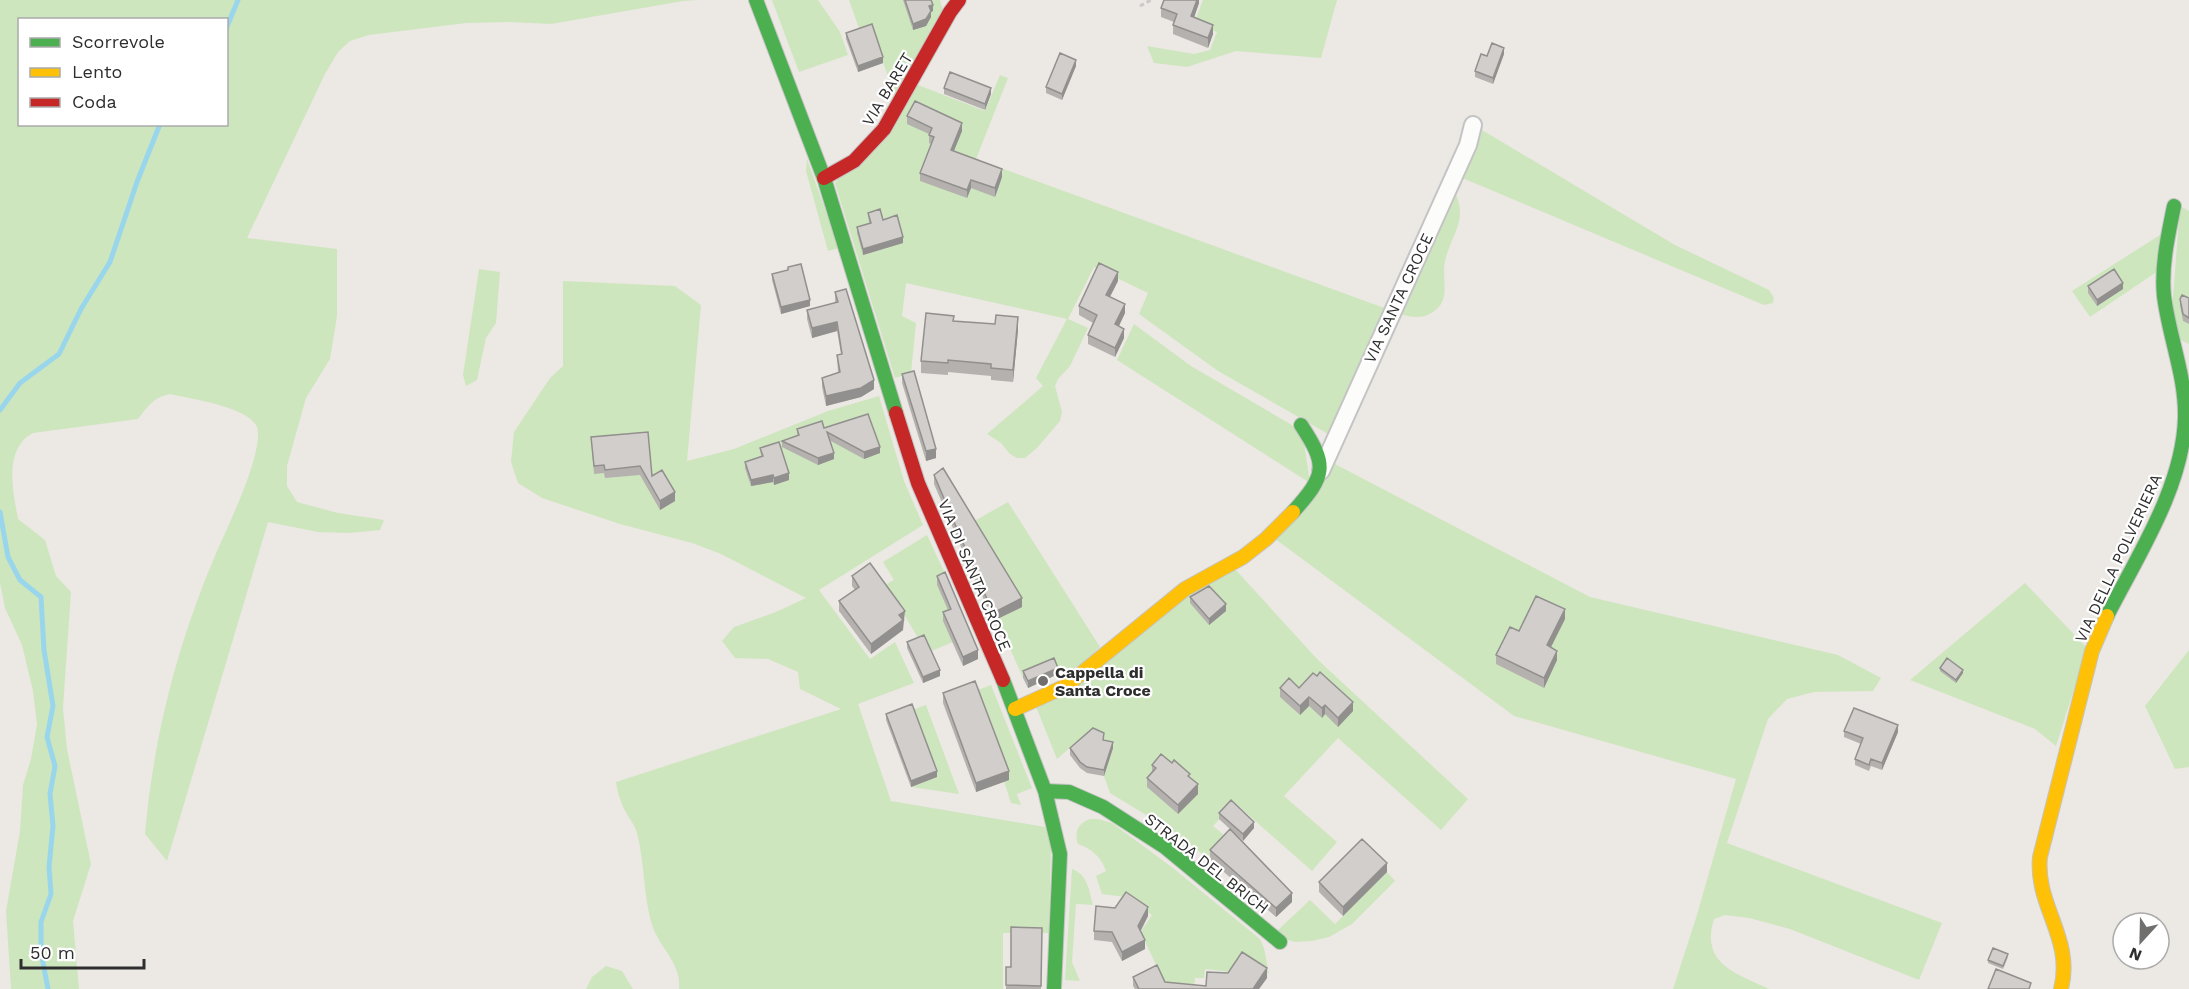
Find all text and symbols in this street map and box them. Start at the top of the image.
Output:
legend [18,18,228,126]
text: Scorrevole [72,31,165,52]
street label: VIA BARET [858,49,917,129]
text: Lento [72,61,122,82]
text: Coda [72,91,117,112]
street label: VIA SANTA CROCE [1360,230,1437,366]
street label: VIA DELLA POLVERIERA [2071,471,2166,645]
street label: VIA DI SANTA CROCE [934,497,1015,654]
place label: Cappella di Santa Croce [1055,663,1151,700]
marker: Cappella di Santa Croce [1036,674,1050,688]
street label: STRADA DEL BRICH [1141,809,1272,918]
north arrow [2111,911,2171,971]
scale bar [21,932,144,970]
text: 50 m [30,942,75,963]
text: N [2127,943,2145,965]

